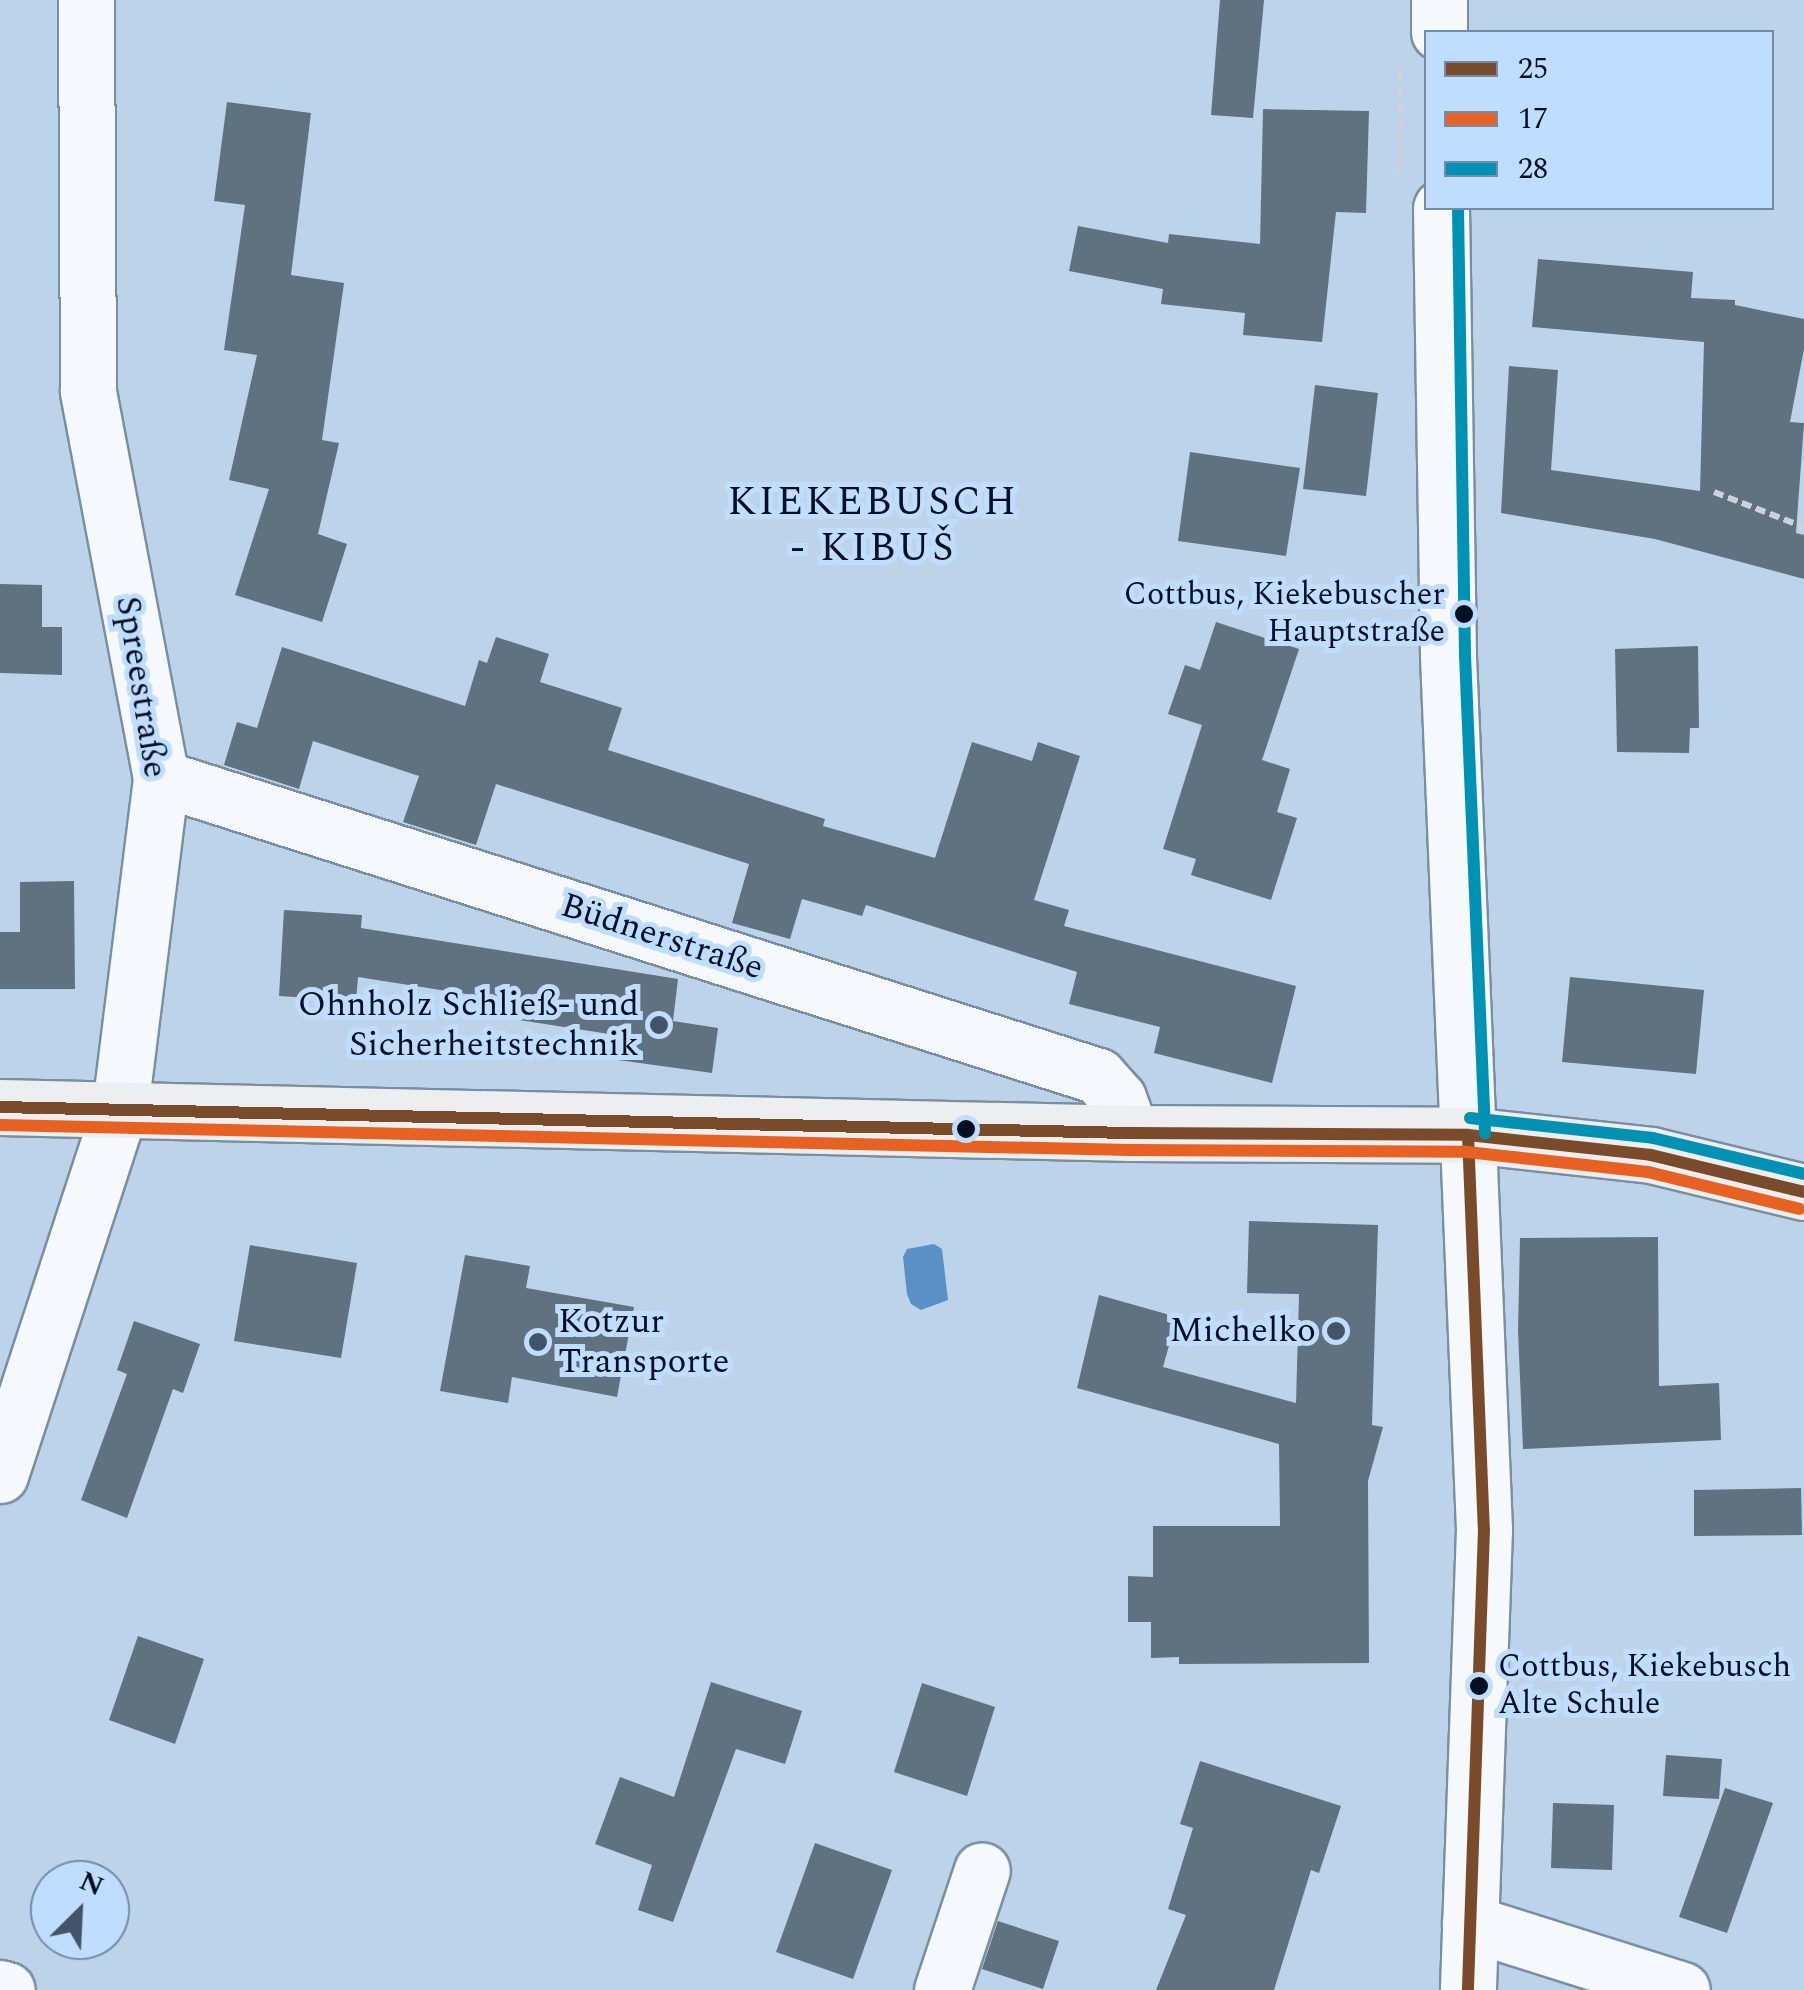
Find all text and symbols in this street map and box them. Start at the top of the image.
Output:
legend [1424,30,1774,210]
text: 25 [1518,46,1548,92]
text: 17 [1518,96,1548,142]
text: 28 [1518,146,1548,192]
district label: KIEKEBUSCH - KIBUŠ [728,479,1018,573]
place label: Cottbus, Kiekebuscher Hauptstraße [1124,577,1445,652]
street label: Spreestraße [106,593,176,781]
marker: Cottbus, Kiekebuscher Hauptstraße [1454,604,1474,624]
street label: Büdnerstraße [555,885,769,989]
place label: Ohnholz Schließ- und Sicherheitstechnik [298,984,639,1066]
marker: Ohnholz Schließ- und Sicherheitstechnik [648,1014,670,1036]
unlabelled marker [956,1119,976,1139]
place label: Kotzur Transporte [558,1301,730,1383]
place label: Michelko [1169,1310,1316,1352]
marker: Michelko [1325,1320,1347,1342]
marker: Kotzur Transporte [527,1331,549,1353]
place label: Cottbus, Kiekebusch Alte Schule [1498,1649,1791,1724]
marker: Cottbus, Kiekebusch Alte Schule [1469,1676,1489,1696]
north arrow [30,1860,130,1960]
text: N [72,1860,111,1908]

